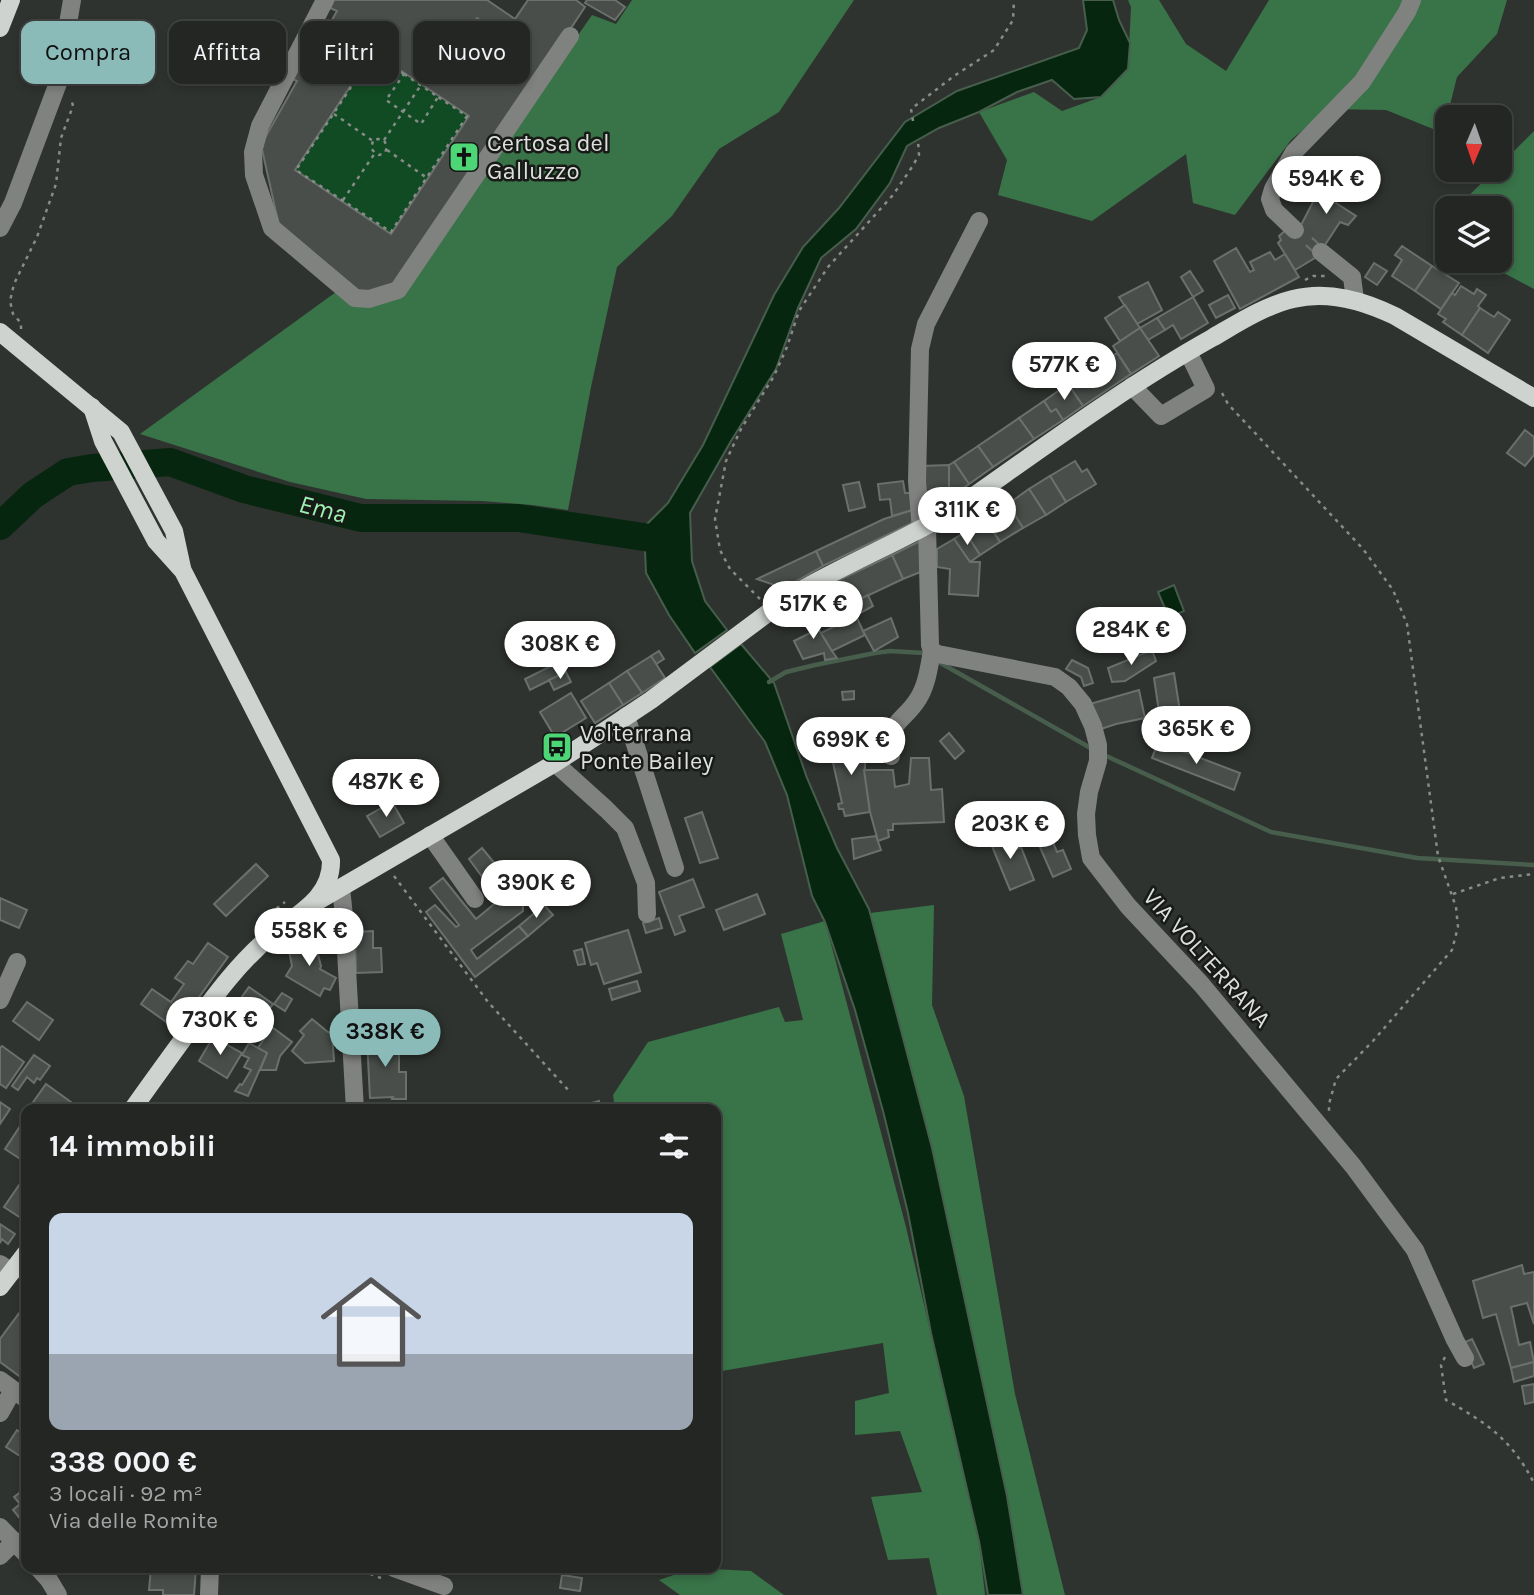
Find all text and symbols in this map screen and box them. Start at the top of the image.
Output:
chip: Compra [21,21,155,84]
chip: Affitta [169,21,286,84]
chip: Filtri [300,21,399,84]
chip: Nuovo [413,21,530,84]
north arrow [1435,105,1512,182]
map controls [1435,105,1512,273]
place label: Certosa del Galluzzo [487,129,610,185]
church icon: Certosa del Galluzzo [447,140,481,174]
pin: 594K € [1269,156,1383,216]
text: 594K € [1288,165,1364,192]
button: layers [1435,196,1512,273]
pin: 577K € [1007,342,1121,402]
text: 577K € [1028,351,1100,378]
water label: Ema [296,488,350,530]
pin: 311K € [910,488,1024,547]
text: 311K € [934,496,1000,523]
pin: 517K € [756,582,870,641]
text: 517K € [779,590,847,617]
pin: 284K € [1074,608,1188,667]
text: 284K € [1092,616,1170,643]
pin: 308K € [503,622,617,681]
text: 308K € [520,630,600,657]
pin: 365K € [1139,706,1253,766]
text: 365K € [1157,715,1235,742]
pin: 699K € [794,718,908,777]
place label: Volterrana Ponte Bailey [580,719,713,775]
text: 699K € [812,726,890,753]
bus stop icon: Volterrana Ponte Bailey [540,730,574,764]
pin: 487K € [329,760,443,819]
text: 487K € [348,768,424,795]
pin: 203K € [953,802,1067,861]
text: 203K € [971,810,1049,837]
pin: 390K € [479,860,593,920]
text: 390K € [497,869,575,896]
street label: VIA VOLTERRANA [1137,883,1277,1033]
pin: 558K € [252,908,366,968]
text: 558K € [270,917,348,944]
pin: 730K € [163,998,277,1057]
text: 730K € [182,1006,258,1033]
pin: 338K € [328,1010,442,1069]
text: 338K € [346,1018,424,1045]
icon: filters [655,1127,693,1165]
text: 14 immobili [49,1128,216,1164]
icon: home [308,1259,434,1385]
text: 338 000 € [49,1444,197,1480]
text: 3 locali · 92 m² [49,1480,203,1507]
text: Via delle Romite [49,1507,218,1534]

